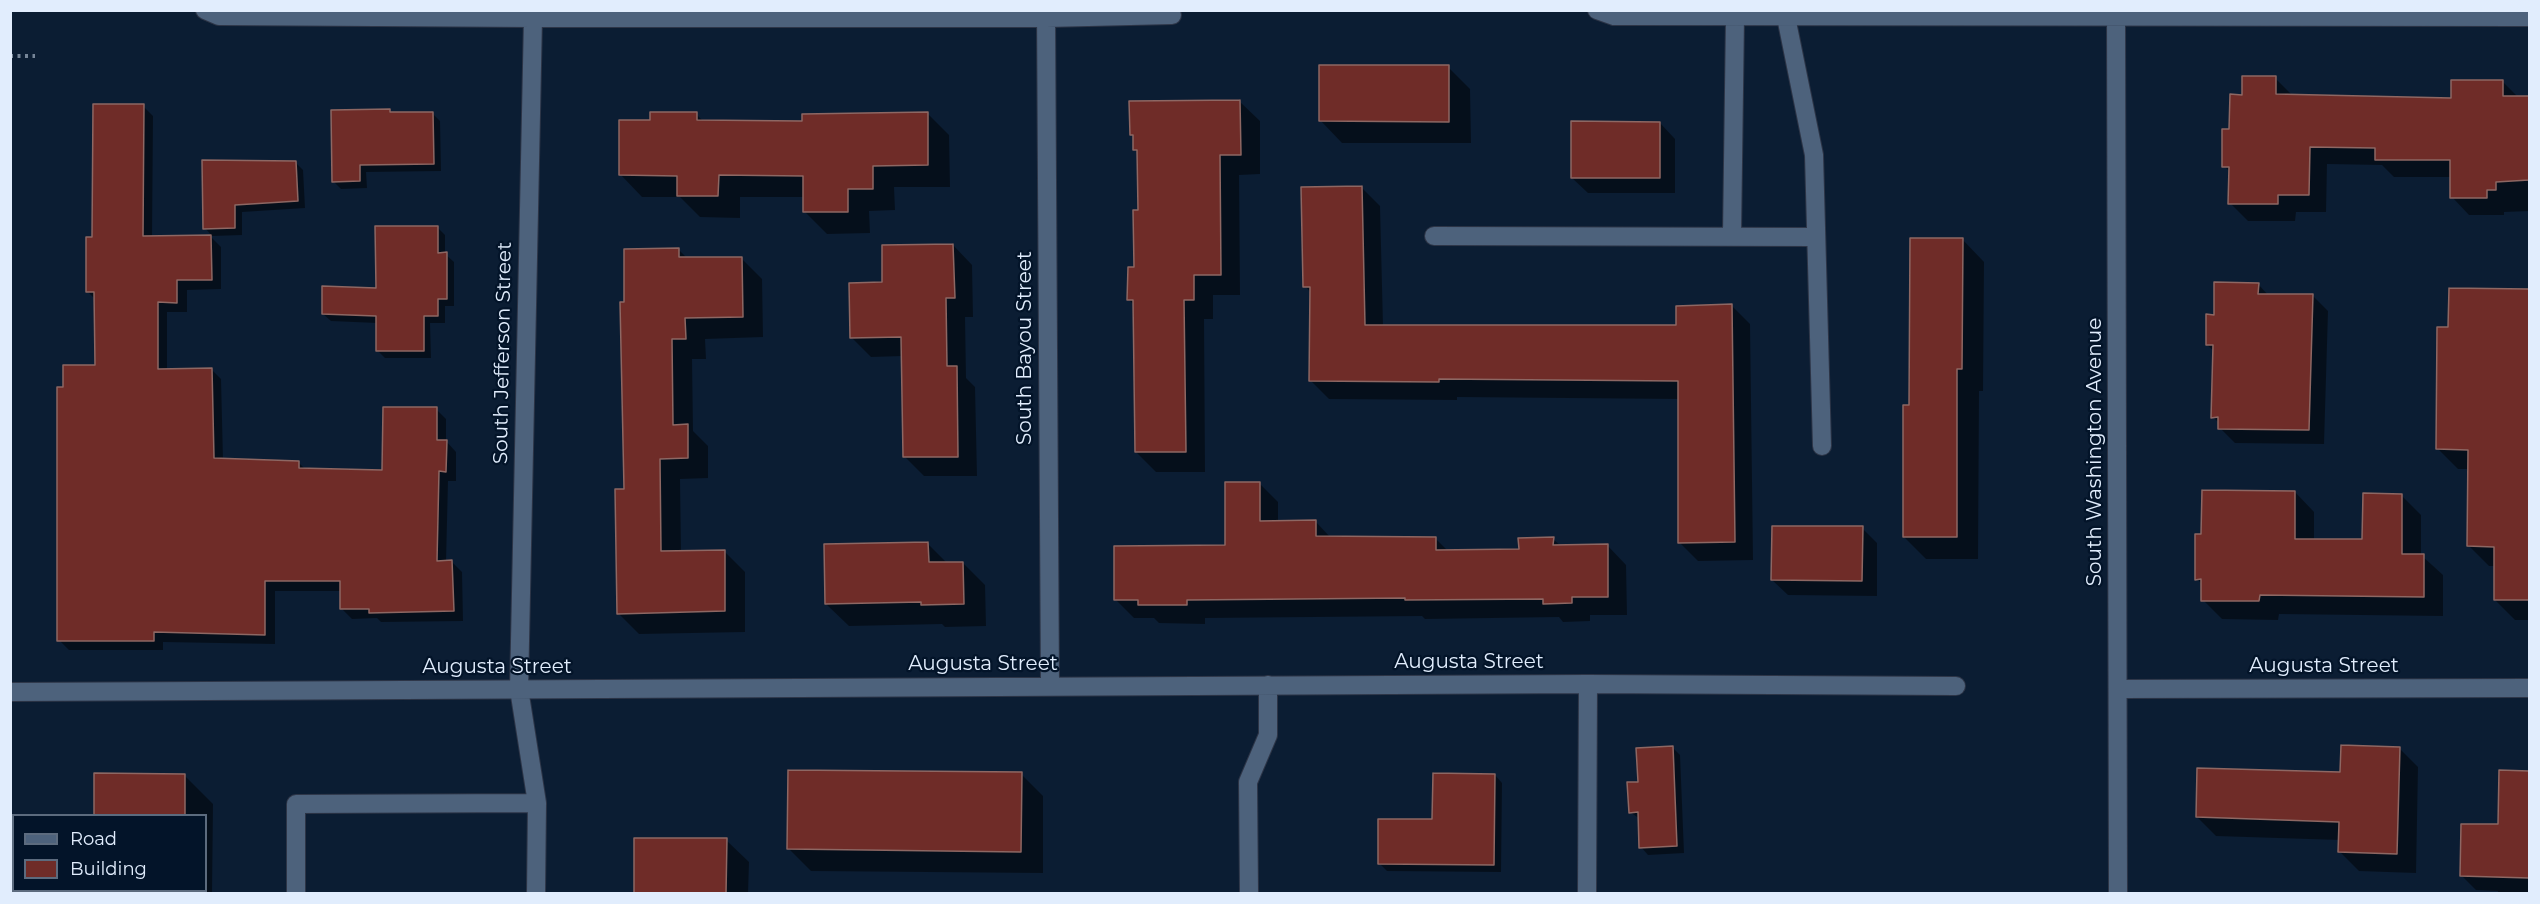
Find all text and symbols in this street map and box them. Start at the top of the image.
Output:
street label: South Jefferson Street [489,242,517,464]
street label: South Bayou Street [1013,251,1037,445]
street label: South Washington Avenue [2083,318,2107,586]
street label: Augusta Street [1394,650,1544,674]
street label: Augusta Street [908,652,1058,676]
street label: Augusta Street [2249,654,2399,678]
street label: Augusta Street [422,655,572,679]
legend [12,814,207,892]
text: Road [70,828,117,850]
text: Building [70,858,147,880]

